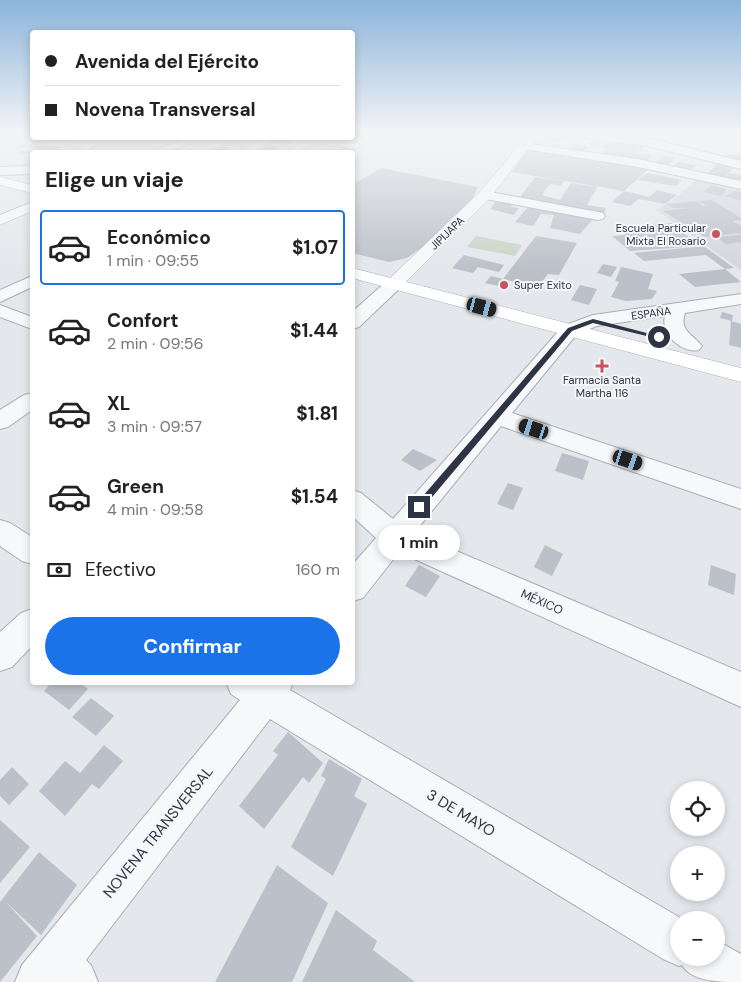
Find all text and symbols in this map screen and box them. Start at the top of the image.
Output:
text: Avenida del Ejército [75,49,259,74]
text: Novena Transversal [75,97,256,122]
text: Elige un viaje [45,165,184,194]
street label: JIPIJAPA [427,213,467,253]
place label: Escuela Particular Mixta El Rosario [616,221,706,248]
icon: car [47,225,92,270]
text: Económico [107,225,211,250]
marker: Escuela Particular Mixta El Rosario [710,228,722,240]
text: $1.07 [292,235,338,260]
text: 1 min · 09:55 [107,250,199,271]
place label: Super Exito [514,278,572,292]
marker: Super Exito [498,279,510,291]
car [465,296,498,318]
street label: ESPAÑA [630,303,672,323]
icon: car [47,308,92,353]
text: Confort [107,308,179,333]
text: $1.44 [290,318,338,343]
route start [648,326,670,348]
text: 2 min · 09:56 [107,333,203,354]
marker: Farmacia Santa Martha 116 [596,360,608,372]
place label: Farmacia Santa Martha 116 [563,373,641,400]
icon: car [47,391,92,436]
text: XL [107,391,130,416]
text: $1.81 [296,401,338,426]
text: 3 min · 09:57 [107,416,202,437]
car [517,417,550,441]
car [611,448,644,472]
icon: car [47,474,92,519]
text: Green [107,474,164,499]
text: $1.54 [291,484,338,509]
route end [408,496,430,518]
text: 4 min · 09:58 [107,499,204,520]
callout: 1 min [378,524,460,560]
text: 1 min [400,532,438,553]
icon: cash [45,556,73,584]
text: Efectivo [85,557,156,582]
text: 160 m [296,559,340,580]
street label: MÉXICO [518,586,566,618]
button: Confirmar [45,617,340,675]
street label: NOVENA TRANSVERSAL [98,762,218,902]
map controls [670,781,725,966]
button: locate [670,781,725,836]
street label: 3 DE MAYO [423,785,499,841]
button: + [670,846,725,901]
button: − [670,911,725,966]

